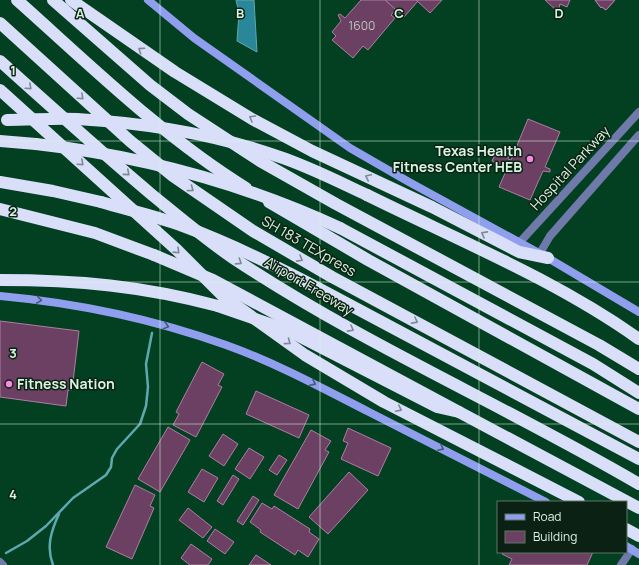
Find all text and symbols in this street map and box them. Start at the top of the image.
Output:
text: A [76,4,85,22]
text: B [236,4,244,22]
text: C [394,4,404,22]
text: D [554,4,564,22]
house number: 1600 [349,17,375,34]
one-way arrow [139,47,146,54]
text: 1 [10,61,16,79]
one-way arrow [24,82,32,90]
one-way arrow [76,92,83,99]
one-way arrow [249,116,256,123]
street label: Hospital Parkway [525,121,614,214]
place label: Texas Health Fitness Center HEB [393,141,522,176]
marker: Texas Health Fitness Center HEB [525,154,535,164]
one-way arrow [76,159,84,166]
one-way arrow [122,168,129,175]
one-way arrow [364,174,372,182]
one-way arrow [187,184,194,191]
text: 2 [9,202,17,220]
street label: SH 183 TEXpress [259,211,360,280]
one-way arrow [481,232,488,239]
one-way arrow [172,246,180,253]
street label: Airport Freeway [261,252,358,320]
one-way arrow [296,255,303,262]
one-way arrow [235,257,242,264]
one-way arrow [36,295,42,304]
one-way arrow [411,316,418,324]
one-way arrow [162,321,169,330]
one-way arrow [347,324,354,331]
one-way arrow [283,337,290,344]
text: 3 [9,344,17,362]
place label: Fitness Nation [17,374,115,393]
one-way arrow [309,378,316,386]
marker: Fitness Nation [4,379,14,389]
one-way arrow [395,404,402,412]
one-way arrow [437,444,445,451]
text: 4 [9,485,17,503]
legend [497,501,627,553]
text: Road [533,508,561,525]
text: Building [533,528,577,545]

